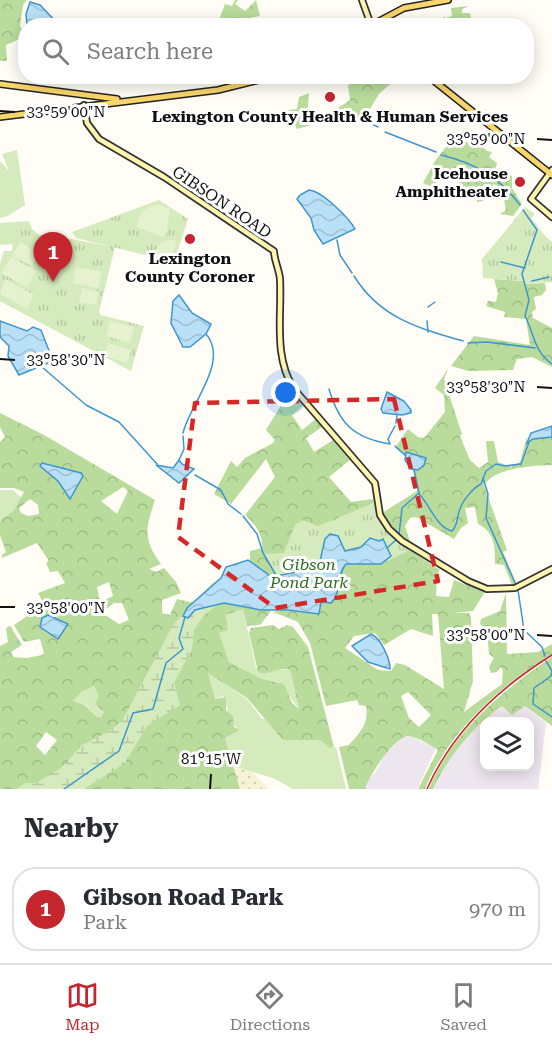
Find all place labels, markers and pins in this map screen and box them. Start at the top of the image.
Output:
marker: Lexington County Health & Human Services [323,90,337,104]
place label: Lexington County Health & Human Services [152,107,508,126]
place label: Icehouse Amphitheater [395,164,508,201]
marker: Icehouse Amphitheater [513,175,527,189]
pin: 1 [34,232,72,282]
marker: Lexington County Coroner [183,232,197,246]
place label: Lexington County Coroner [125,249,255,286]

